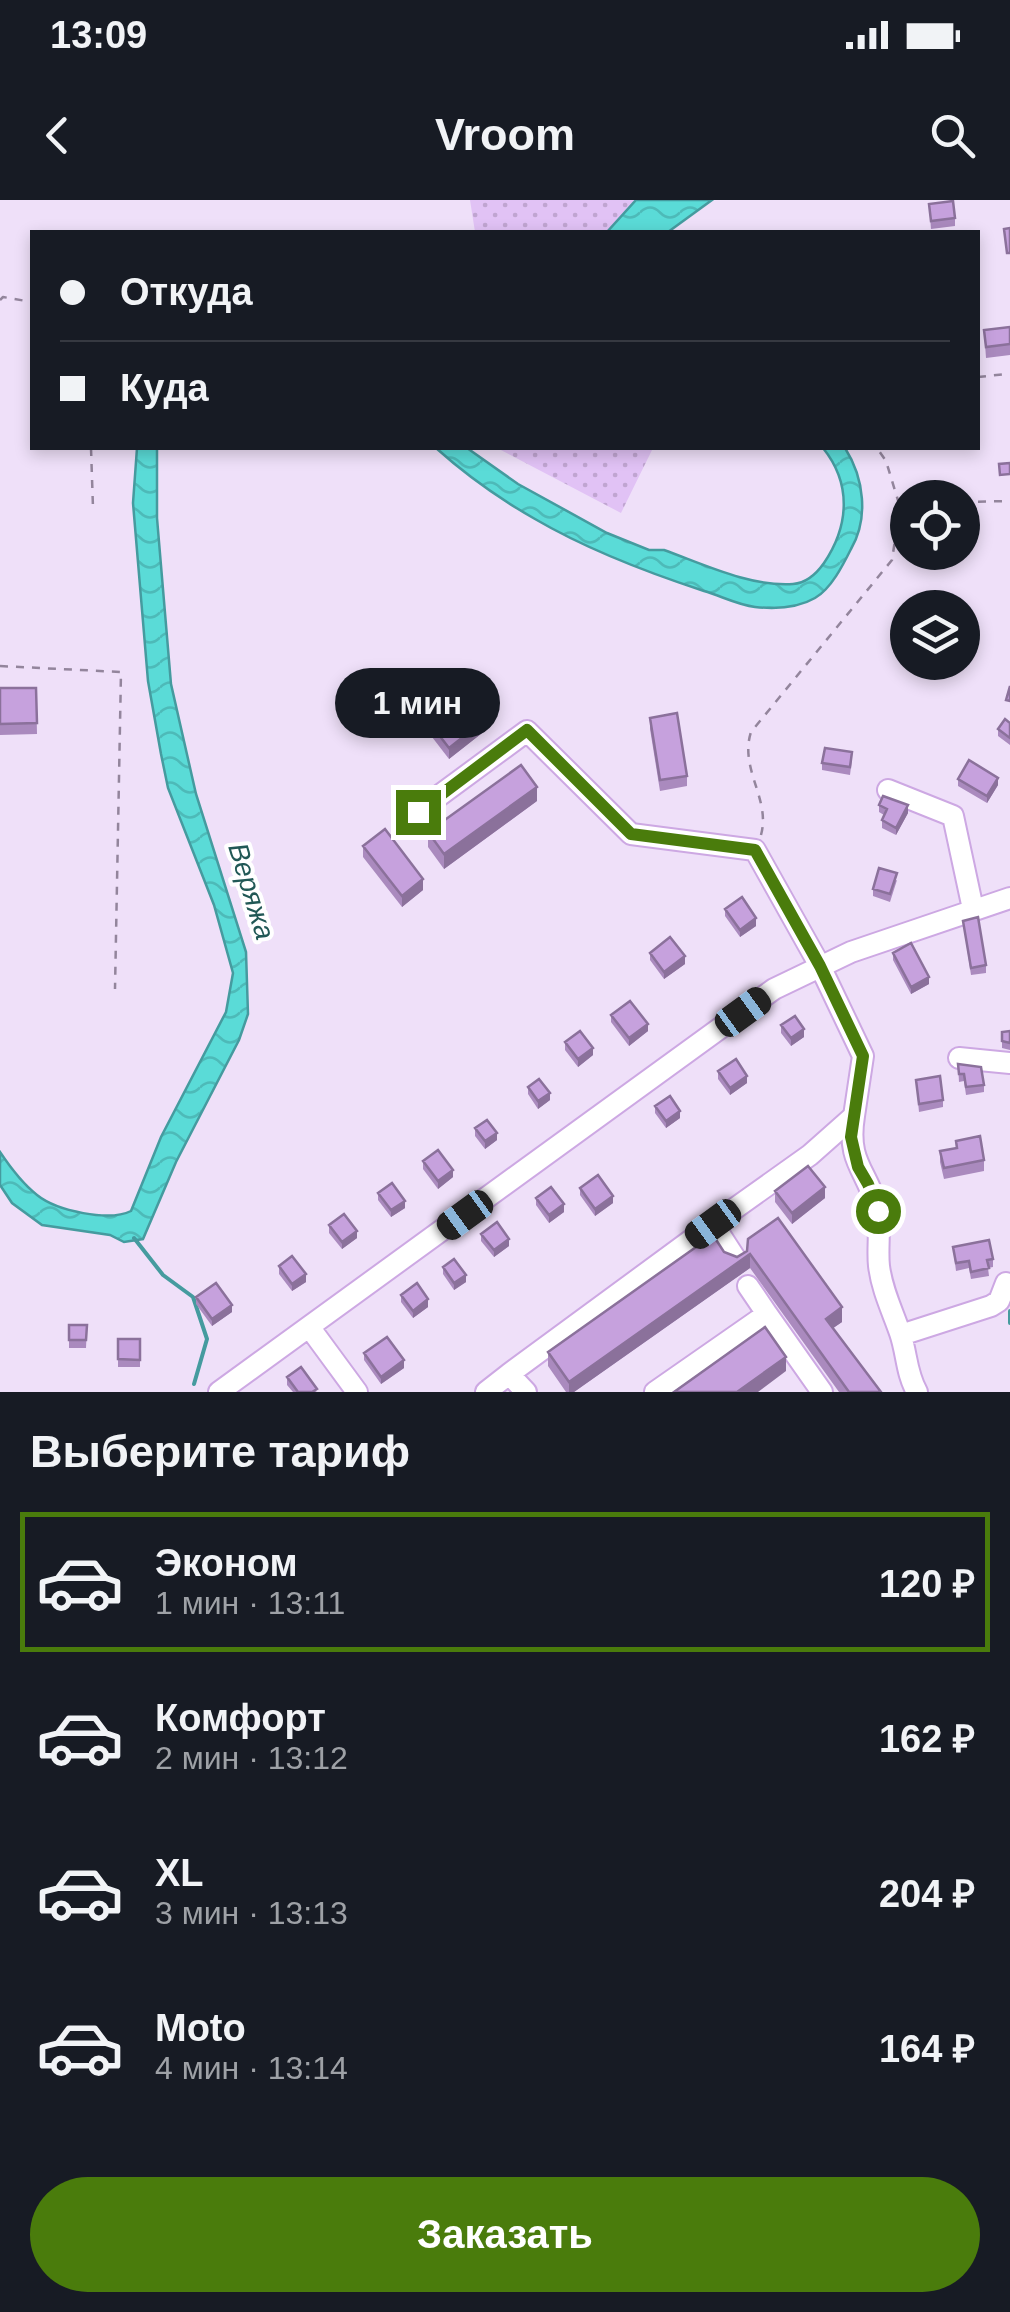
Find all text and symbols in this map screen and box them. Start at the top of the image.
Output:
text: 13:09 [50,14,147,56]
icon: back [30,108,85,163]
icon: search [925,108,980,163]
text: Vroom [435,109,575,160]
text: Откуда [120,271,253,313]
text: Куда [120,367,209,409]
map controls [890,480,980,680]
button: locate [890,480,980,570]
button: layers [890,590,980,680]
callout: 1 мин [336,667,500,737]
text: 1 мин [373,685,462,721]
route end [396,790,441,835]
water label: Веряжа [222,839,281,943]
car [710,982,776,1042]
car [432,1185,498,1245]
route start [856,1189,901,1234]
car [680,1194,746,1254]
text: Выберите тариф [30,1426,410,1477]
icon: car [35,1537,125,1627]
text: Эконом [155,1542,298,1584]
text: 120 ₽ [879,1563,975,1605]
text: 1 мин · 13:11 [155,1585,345,1621]
icon: car [35,1692,125,1782]
text: Комфорт [155,1697,326,1739]
text: 162 ₽ [879,1718,975,1760]
text: 2 мин · 13:12 [155,1740,348,1776]
icon: car [35,1847,125,1937]
text: XL [155,1852,204,1894]
text: 204 ₽ [879,1873,975,1915]
text: 3 мин · 13:13 [155,1895,348,1931]
icon: car [35,2002,125,2092]
text: Moto [155,2007,246,2049]
text: 164 ₽ [879,2028,975,2070]
text: 4 мин · 13:14 [155,2050,348,2086]
button: Заказать [30,2177,980,2292]

